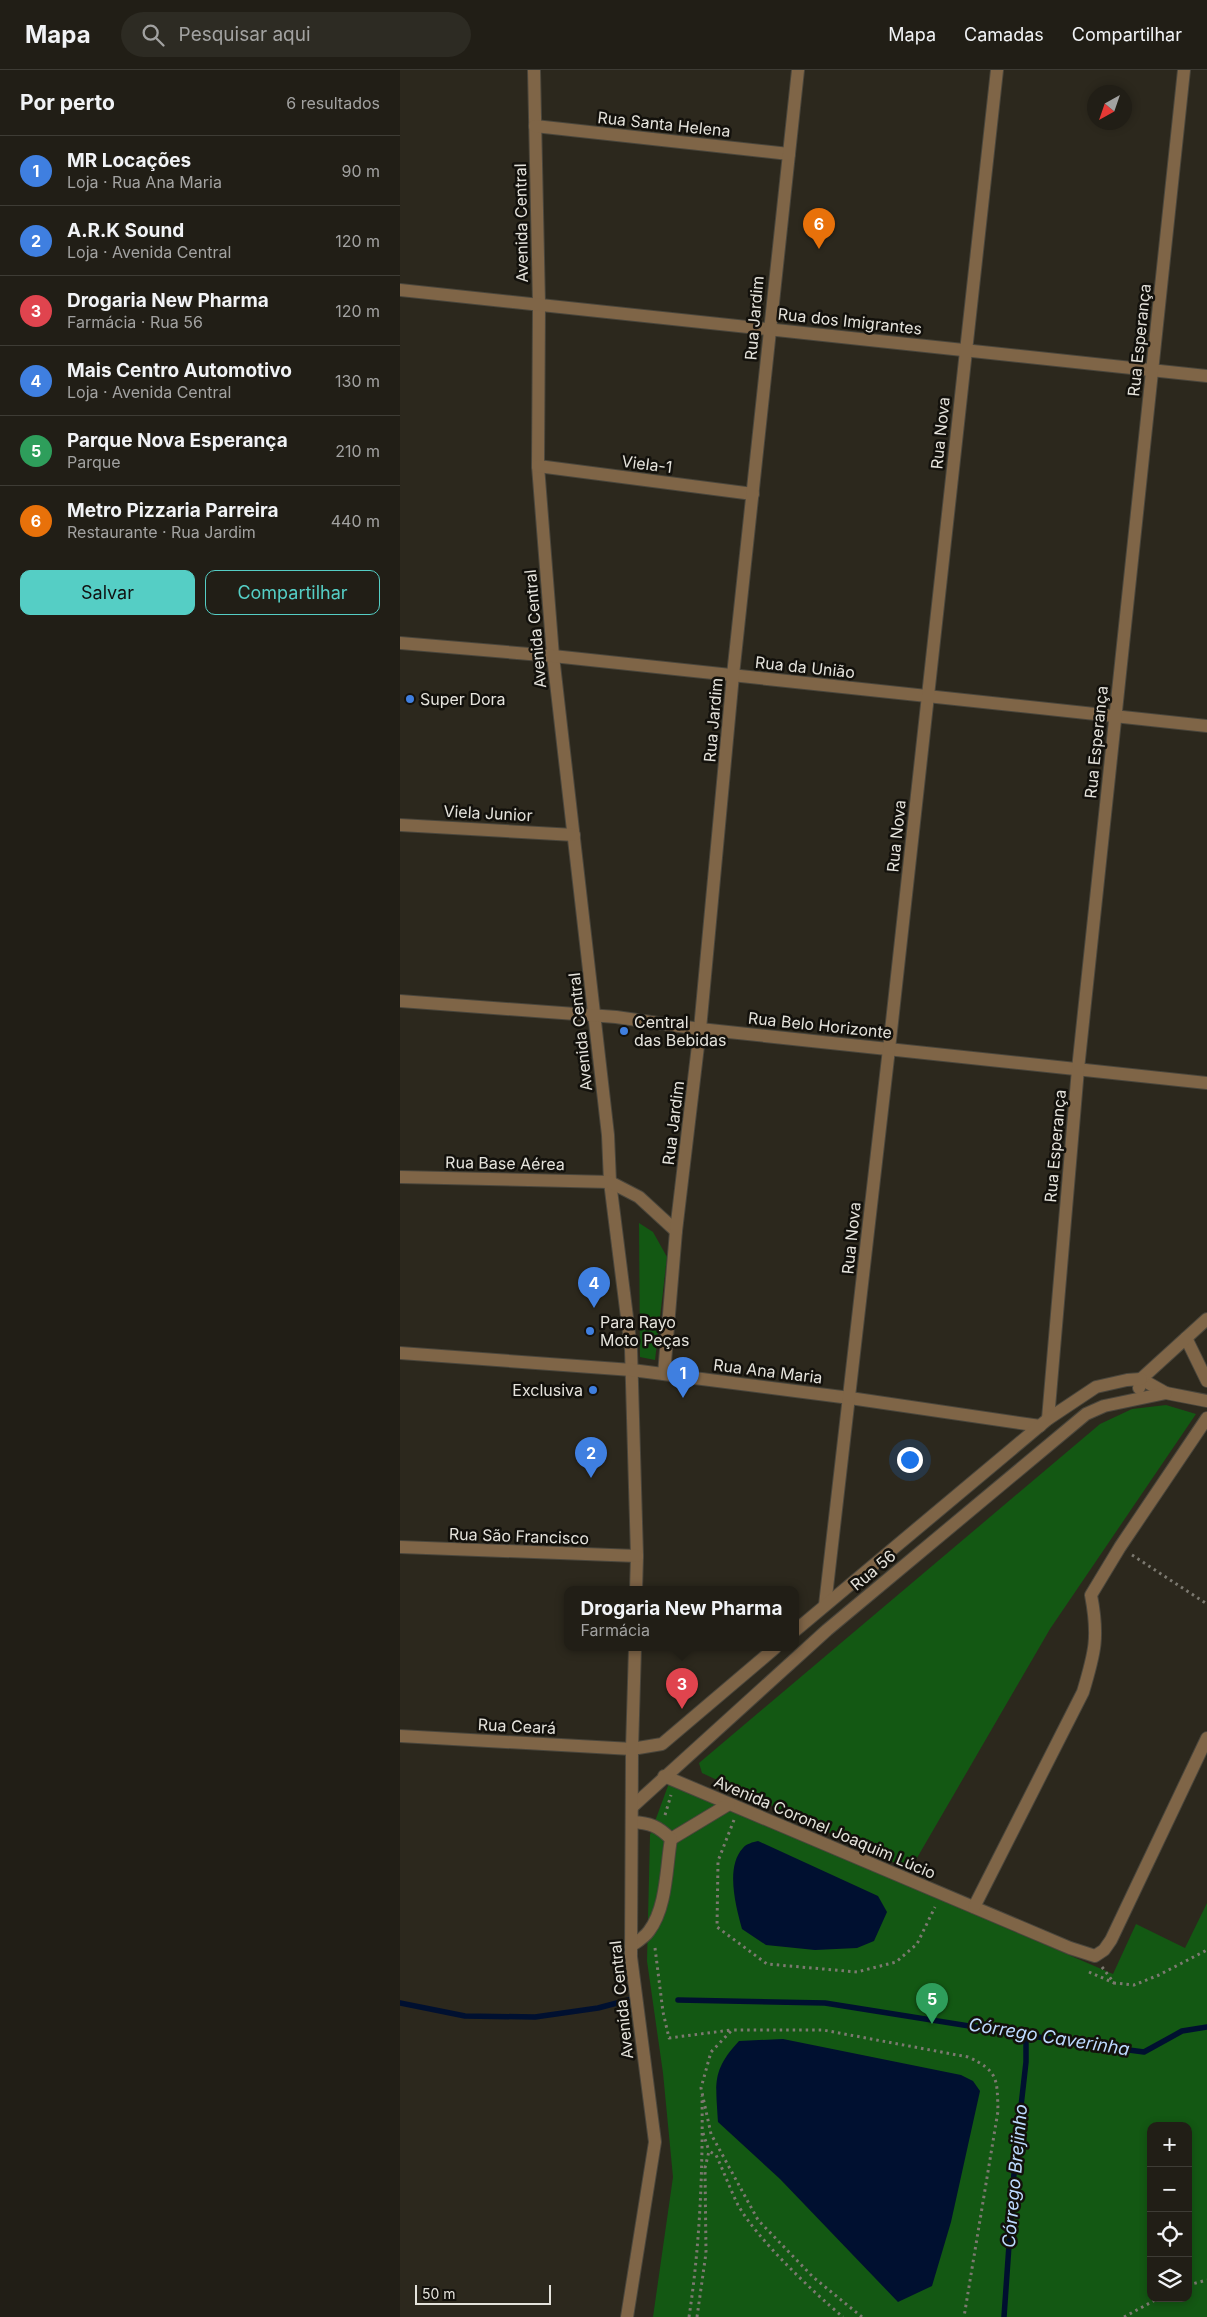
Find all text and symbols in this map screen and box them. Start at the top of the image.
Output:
search box [121,12,471,57]
text: Mapa [25,20,91,49]
icon: search [139,21,167,49]
text: Pesquisar aqui [179,23,311,46]
text: Mapa [888,24,936,45]
text: Camadas [964,24,1044,45]
text: Compartilhar [1072,24,1182,45]
north arrow [1087,85,1132,130]
text: Por perto [20,90,115,115]
text: 6 resultados [286,93,380,113]
street label: Rua Santa Helena [597,107,731,141]
text: MR Locações [67,149,191,172]
text: 1 [33,161,39,181]
text: 90 m [341,161,380,181]
street label: Avenida Central [510,163,532,283]
text: Loja · Rua Ana Maria [67,172,222,192]
pin: 6 [803,208,835,249]
text: A.R.K Sound [67,219,184,242]
text: 2 [31,231,41,251]
text: 120 m [335,231,380,251]
text: Loja · Avenida Central [67,242,231,262]
street label: Rua Jardim [740,275,768,361]
street label: Rua Esperança [1123,283,1155,397]
text: Drogaria New Pharma [67,289,269,312]
text: 3 [31,301,41,321]
text: 120 m [335,301,380,321]
street label: Rua dos Imigrantes [777,303,923,339]
text: Farmácia · Rua 56 [67,312,203,332]
text: Mais Centro Automotivo [67,359,292,382]
text: 4 [31,371,41,391]
text: 130 m [335,371,380,391]
text: Loja · Avenida Central [67,382,231,402]
street label: Rua Nova [926,396,954,470]
text: Parque Nova Esperança [67,429,288,452]
text: 5 [31,441,41,461]
text: 210 m [335,441,380,461]
street label: Viela-1 [620,451,674,477]
text: Parque [67,452,121,472]
text: Metro Pizzaria Parreira [67,499,278,522]
text: 6 [31,511,41,531]
text: 440 m [331,511,380,531]
text: Restaurante · Rua Jardim [67,522,256,542]
street label: Avenida Central [520,569,550,689]
button: Salvar [20,570,195,615]
button: Compartilhar [205,570,380,615]
street label: Rua da União [754,652,856,682]
street label: Rua Jardim [699,677,727,763]
street label: Rua Esperança [1080,685,1112,799]
place label: Super Dora [420,689,506,709]
marker: Super Dora [404,693,416,705]
street label: Rua Nova [882,799,910,873]
street label: Viela Junior [443,801,533,825]
street label: Avenida Central [564,972,596,1092]
street label: Rua Belo Horizonte [747,1007,893,1043]
place label: Central das Bebidas [634,1012,726,1050]
marker: Central das Bebidas [618,1025,630,1037]
street label: Rua Jardim [658,1080,688,1166]
street label: Rua Esperança [1040,1089,1070,1203]
street label: Rua Base Aérea [445,1152,565,1174]
street label: Rua Nova [837,1201,865,1275]
pin: 4 [578,1267,610,1308]
place label: Para Rayo Moto Peças [600,1312,689,1350]
marker: Para Rayo Moto Peças [584,1325,596,1337]
street label: Rua Ana Maria [712,1354,824,1388]
pin: 1 [667,1357,699,1398]
place label: Exclusiva [512,1380,583,1400]
marker: Exclusiva [587,1384,599,1396]
pin: 2 [575,1437,607,1478]
your location [897,1447,923,1473]
street label: Rua São Francisco [449,1524,589,1548]
street label: Rua 56 [846,1545,900,1595]
popup [564,1586,799,1651]
text: Drogaria New Pharma [581,1597,782,1620]
text: Farmácia [581,1620,650,1640]
pin: 3 [666,1668,698,1709]
street label: Rua Ceará [477,1714,557,1738]
street label: Avenida Coronel Joaquim Lúcio [711,1771,939,1883]
street label: Avenida Central [605,1940,637,2060]
pin: 5 [916,1983,948,2024]
water label: Córrego Caverinha [967,2013,1131,2060]
water label: Córrego Brejinho [998,2103,1031,2249]
map controls [1147,2122,1192,2302]
button: + [1147,2122,1192,2167]
button: − [1147,2167,1192,2212]
button: locate [1147,2212,1192,2257]
button: layers [1147,2257,1192,2302]
scale bar [415,2282,551,2305]
text: 50 m [422,2285,456,2302]

